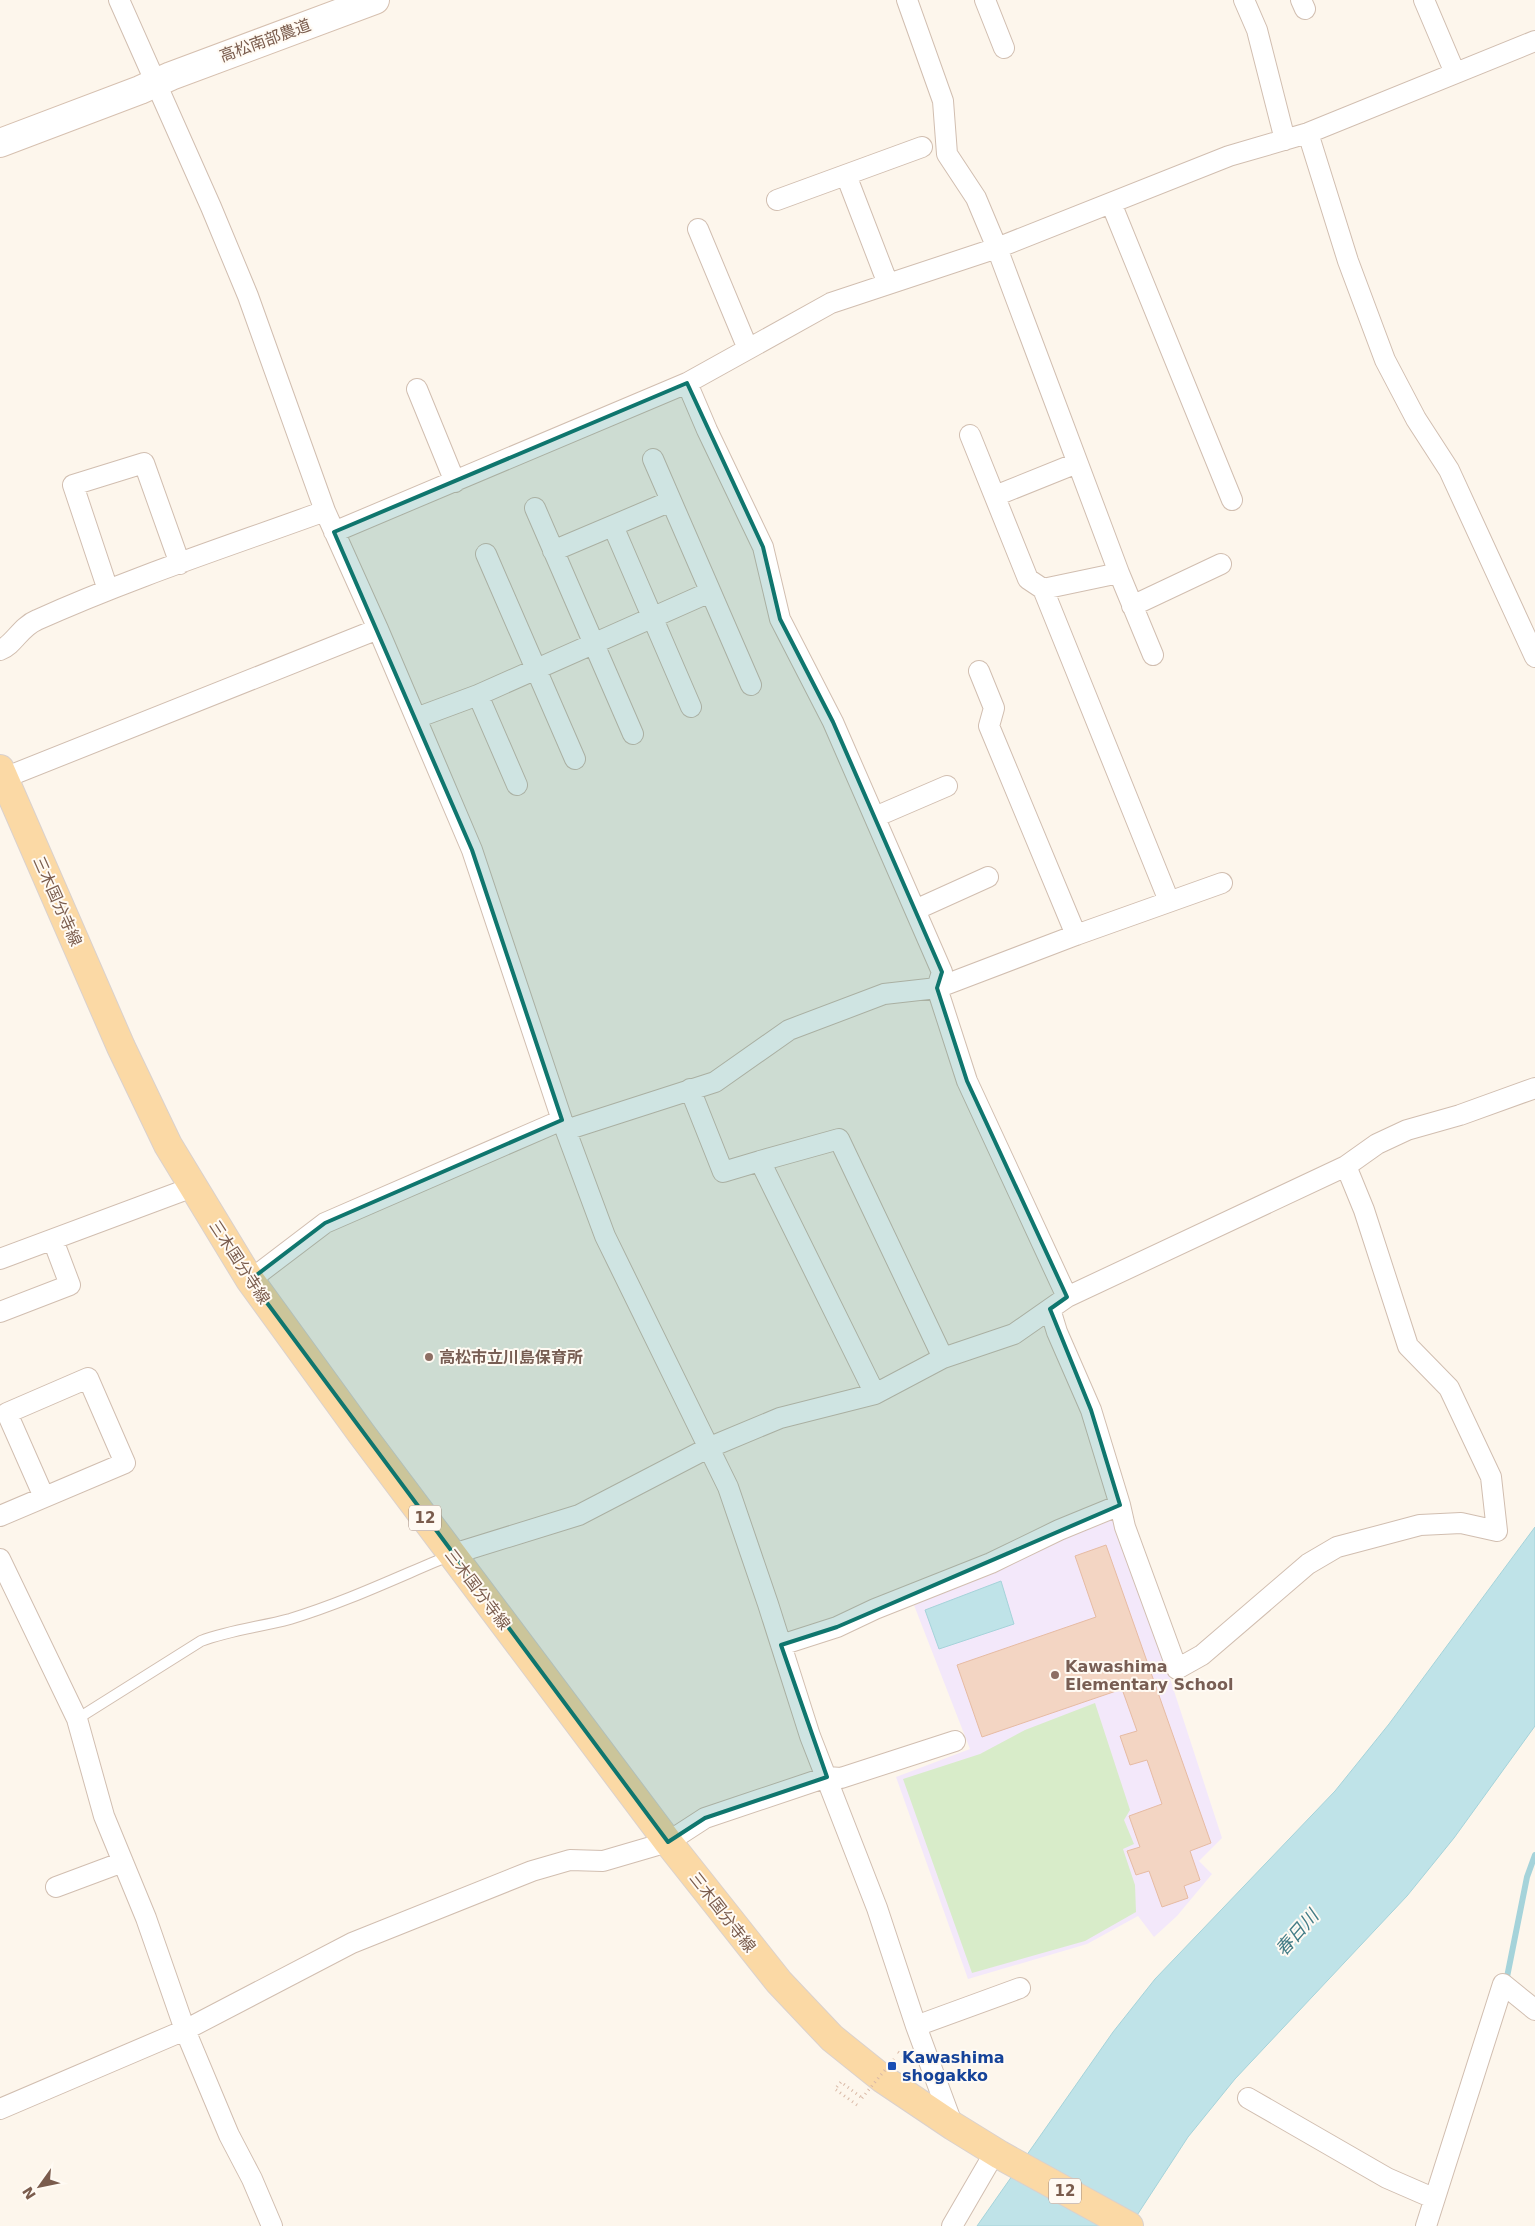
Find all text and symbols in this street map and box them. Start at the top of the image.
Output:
street label: 高松南部農道 [217,15,314,66]
street label: 三木国分寺線 [29,853,86,949]
street label: 三木国分寺線 [205,1217,274,1308]
place label: 高松市立川島保育所 [439,1348,583,1367]
marker: 高松市立川島保育所 [423,1351,435,1363]
road number: 12 [409,1506,441,1530]
street label: 三木国分寺線 [441,1545,514,1633]
place label: Kawashima Elementary School [1065,1657,1233,1694]
marker: Kawashima Elementary School [1049,1669,1061,1681]
street label: 三木国分寺線 [686,1869,760,1956]
water label: 春日川 [1271,1904,1324,1960]
place label: Kawashima shogakko [902,2048,1005,2085]
marker: Kawashima shogakko [886,2060,898,2072]
north arrow [15,2161,65,2211]
road number: 12 [1049,2178,1081,2204]
text: N [19,2184,39,2202]

